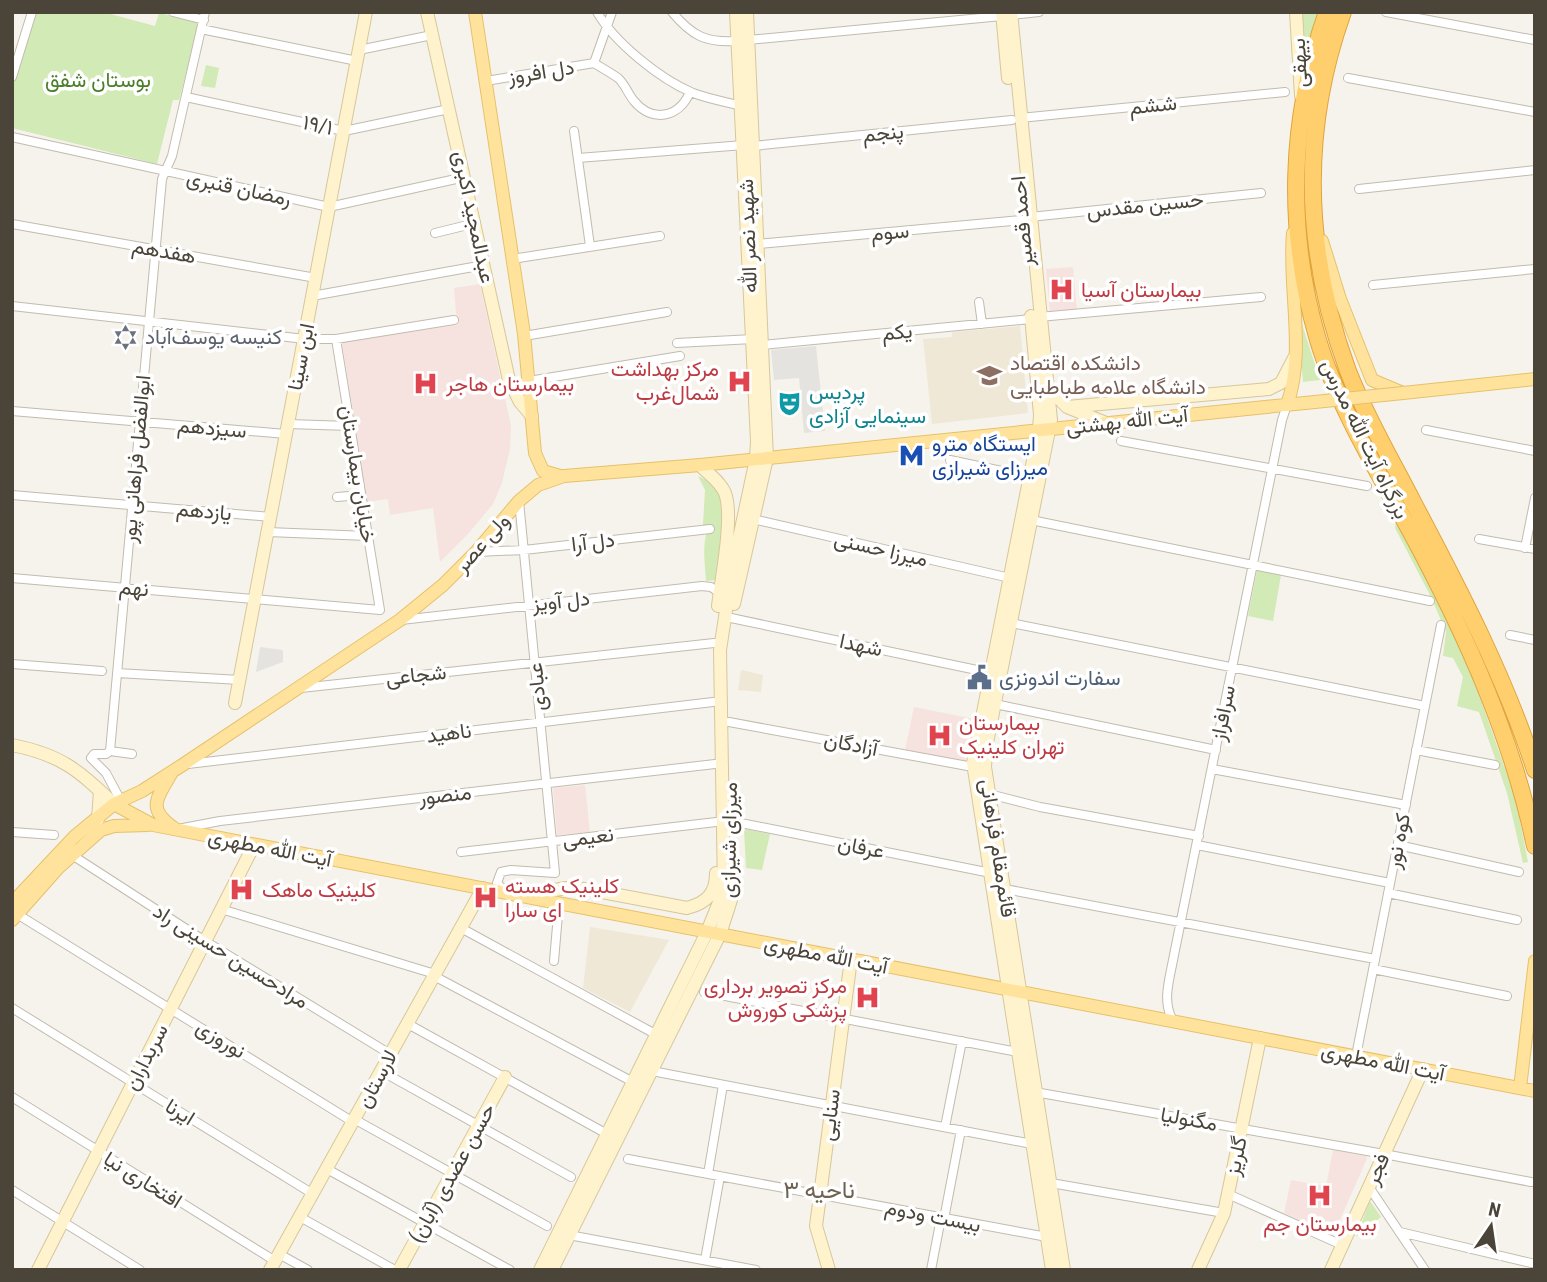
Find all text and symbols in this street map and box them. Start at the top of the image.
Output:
street label: بیهقی [1286,38,1313,88]
street label: دل افروز [505,55,576,90]
park label: بوستان شفق [45,68,151,93]
street label: ششم [1128,91,1178,121]
street label: ۱۹/۱ [301,110,335,140]
street label: پنجم [861,119,905,149]
street label: عبدالمجید اکبری [447,149,500,286]
street label: رمضان قنبری [184,165,293,212]
street label: احمد قصیر [1006,175,1039,268]
street label: شهید نصر الله [733,179,763,293]
street label: حسین مقدس [1085,187,1205,223]
street label: سوم [870,218,910,248]
street label: هفدهم [130,234,198,270]
hospital icon: بیمارستان آسیا [1047,276,1075,304]
place label: بیمارستان آسیا [1081,278,1202,303]
street label: یکم [881,318,914,348]
street label: ابن سینا [283,321,319,393]
synagogue icon: کنیسه یوسف‌آباد [111,323,139,351]
place label: کنیسه یوسف‌آباد [145,325,282,350]
place label: دانشکده اقتصاد دانشگاه علامه طباطبایی [1010,351,1206,399]
street label: بزرگراه آیت الله مدرس [1315,355,1415,523]
place label: مرکز بهداشت شمال‌غرب [611,357,719,406]
school or university icon: دانشکده اقتصاد دانشگاه علامه طباطبایی [976,361,1004,389]
hospital icon: مرکز بهداشت شمال‌غرب [725,367,753,395]
hospital icon: بیمارستان هاجر [412,370,440,398]
place label: بیمارستان هاجر [445,372,574,397]
street label: ابوالفضل فراهانی پور [117,374,157,545]
place label: پردیس سینمایی آزادی [809,380,926,429]
theatre icon: پردیس سینمایی آزادی [775,390,803,418]
street label: آیت الله بهشتی [1065,401,1191,440]
street label: خیابان بیمارستان [334,403,381,545]
street label: سیزدهم [176,413,248,445]
place label: ایستگاه مترو میرزای شیرازی [932,432,1048,481]
metro station icon: ایستگاه مترو میرزای شیرازی [898,442,926,470]
street label: یازدهم [175,497,233,527]
street label: ولی عصر [449,509,515,579]
street label: دل آرا [570,527,616,558]
street label: میرزا حسنی [832,527,930,572]
street label: نهم [118,575,150,603]
street label: دل آویز [530,586,591,617]
street label: شهدا [837,629,885,662]
street label: شجاعی [384,660,448,690]
street label: عبادی [523,662,551,712]
public building icon: سفارت اندونزی [965,664,993,692]
place label: سفارت اندونزی [999,666,1121,691]
street label: سرافراز [1206,683,1241,744]
place label: بیمارستان تهران کلینیک [959,711,1065,760]
street label: ناهید [425,718,473,748]
hospital icon: بیمارستان تهران کلینیک [925,721,953,749]
street label: آزادگان [822,727,882,762]
street label: قائم‌مقام فراهانی [973,777,1021,919]
street label: منصور [416,780,473,811]
street label: میرزای شیرازی [716,782,743,898]
street label: کوه نور [1381,811,1416,872]
street label: نعیمی [561,822,615,852]
street label: آیت الله مطهری [206,823,336,873]
street label: عرفان [835,831,886,864]
place label: کلینیک هسته ای سارا [505,874,619,923]
hospital icon: کلینیک ماهک [228,876,256,904]
place label: کلینیک ماهک [262,878,376,902]
hospital icon: کلینیک هسته ای سارا [471,884,499,912]
street label: مرادحسین حسینی راد [148,899,313,1014]
street label: آیت الله مطهری [762,930,892,980]
place label: مرکز تصویر برداری پزشکی کوروش [704,974,847,1024]
hospital icon: مرکز تصویر برداری پزشکی کوروش [853,984,881,1012]
street label: نوروزی [191,1015,250,1064]
street label: سربداران [119,1020,174,1095]
street label: آیت الله مطهری [1319,1037,1449,1087]
street label: لارستان [352,1046,403,1112]
street label: سنایی [815,1088,845,1142]
street label: ايرنا [160,1094,199,1131]
street label: حسن عضدی (آبان) [404,1099,500,1247]
street label: مگنولیا [1158,1102,1219,1137]
street label: گلریز [1220,1134,1253,1179]
street label: افتخاری نیا [99,1147,187,1214]
street label: فجر [1359,1149,1395,1190]
district label: ناحیه ۳ [783,1176,855,1204]
hospital icon: بیمارستان جم [1306,1181,1334,1209]
north arrow [1456,1191,1526,1261]
street label: بیست ودوم [883,1195,983,1239]
text: N [1486,1197,1503,1222]
place label: بیمارستان جم [1263,1212,1377,1238]

